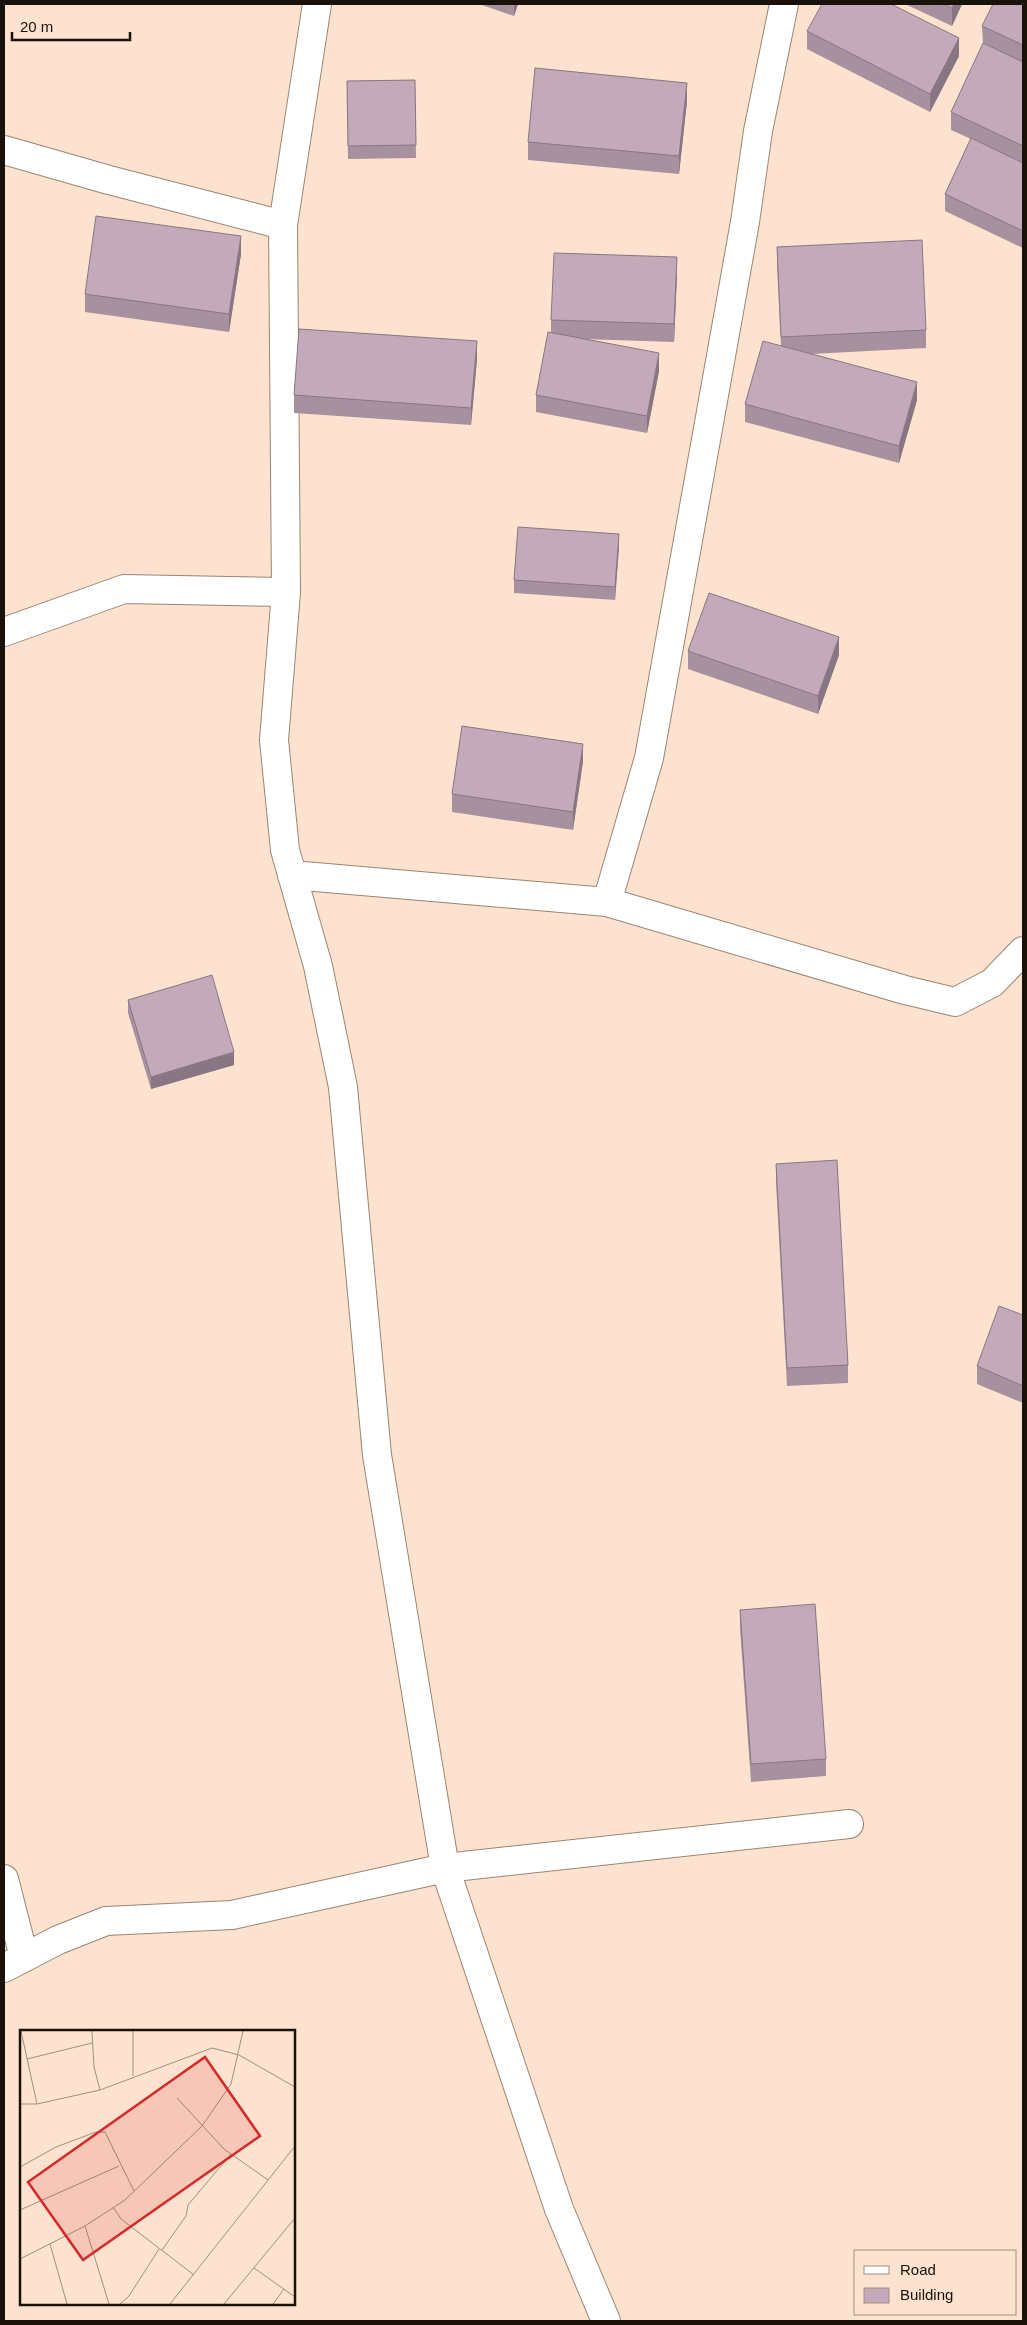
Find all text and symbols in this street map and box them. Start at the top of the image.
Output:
scale bar [12,10,130,42]
text: 20 m [20,18,53,35]
inset map [20,2030,295,2305]
legend [854,2250,1017,2315]
text: Road [900,2261,936,2278]
text: Building [900,2286,953,2303]

